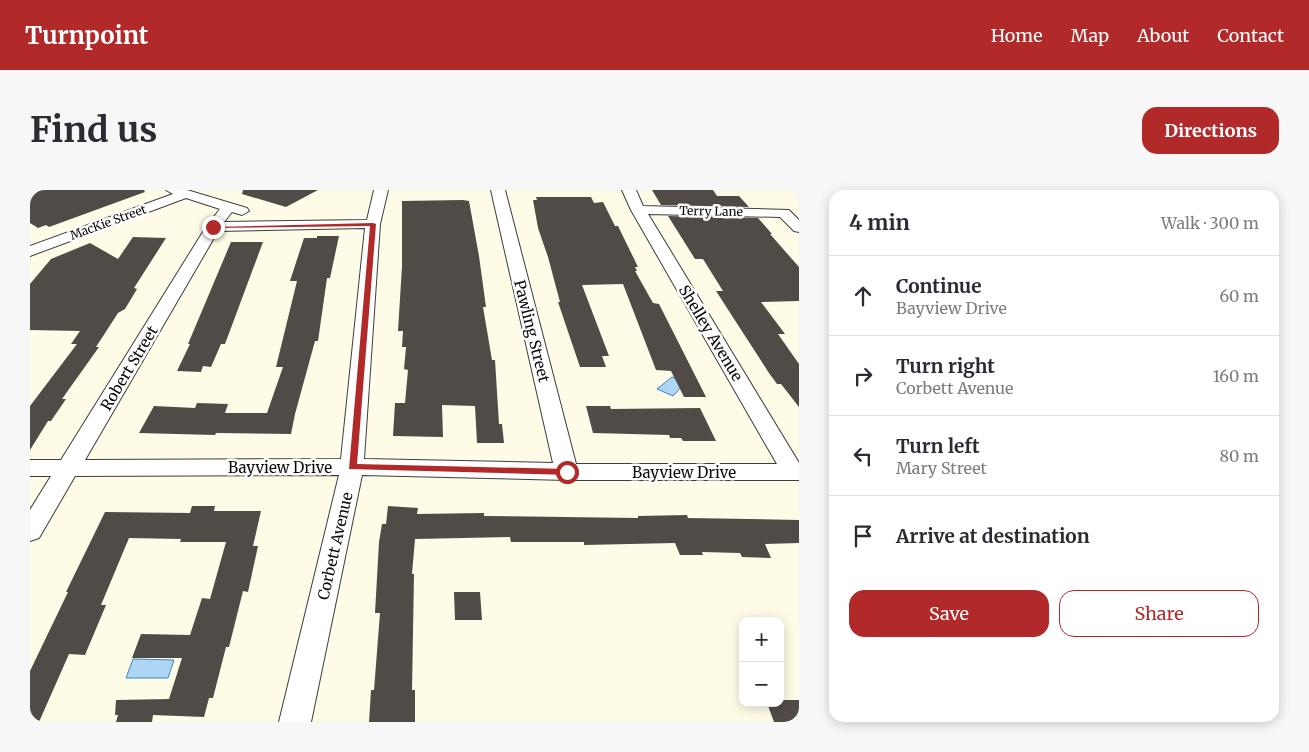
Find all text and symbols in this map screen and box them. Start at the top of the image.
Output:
text: Turnpoint [25,20,148,51]
text: Home [991,24,1043,47]
text: Map [1071,24,1109,47]
text: About [1137,24,1189,47]
text: Contact [1217,24,1284,47]
button: Directions [1142,107,1279,154]
text: Find us [30,108,157,152]
street label: MacKie Street [68,201,149,243]
street label: Terry Lane [679,203,743,219]
text: 4 min [849,209,910,236]
text: Walk · 300 m [1161,213,1259,233]
route end [202,216,225,239]
text: Continue [896,274,982,298]
street label: Pawling Street [510,278,554,384]
street label: Shelley Avenue [675,282,747,385]
icon: ahead [849,282,877,310]
text: 60 m [1219,286,1259,306]
text: Bayview Drive [896,298,1007,318]
street label: Robert Street [96,322,162,414]
text: Turn right [896,354,995,378]
icon: right [849,362,877,390]
text: 160 m [1213,366,1259,386]
text: Corbett Avenue [896,378,1013,398]
text: Turn left [896,434,980,458]
icon: left [849,442,877,470]
text: 80 m [1220,446,1259,466]
street label: Bayview Drive [228,458,332,477]
text: Mary Street [896,458,987,478]
route start [556,461,579,484]
street label: Bayview Drive [632,463,736,482]
street label: Corbett Avenue [313,490,357,602]
icon: arrive [849,522,877,550]
text: Arrive at destination [896,524,1090,548]
button: Save [849,590,1049,637]
button: Share [1059,590,1259,637]
map controls [739,617,784,707]
button: + [739,617,784,662]
button: − [739,662,784,707]

